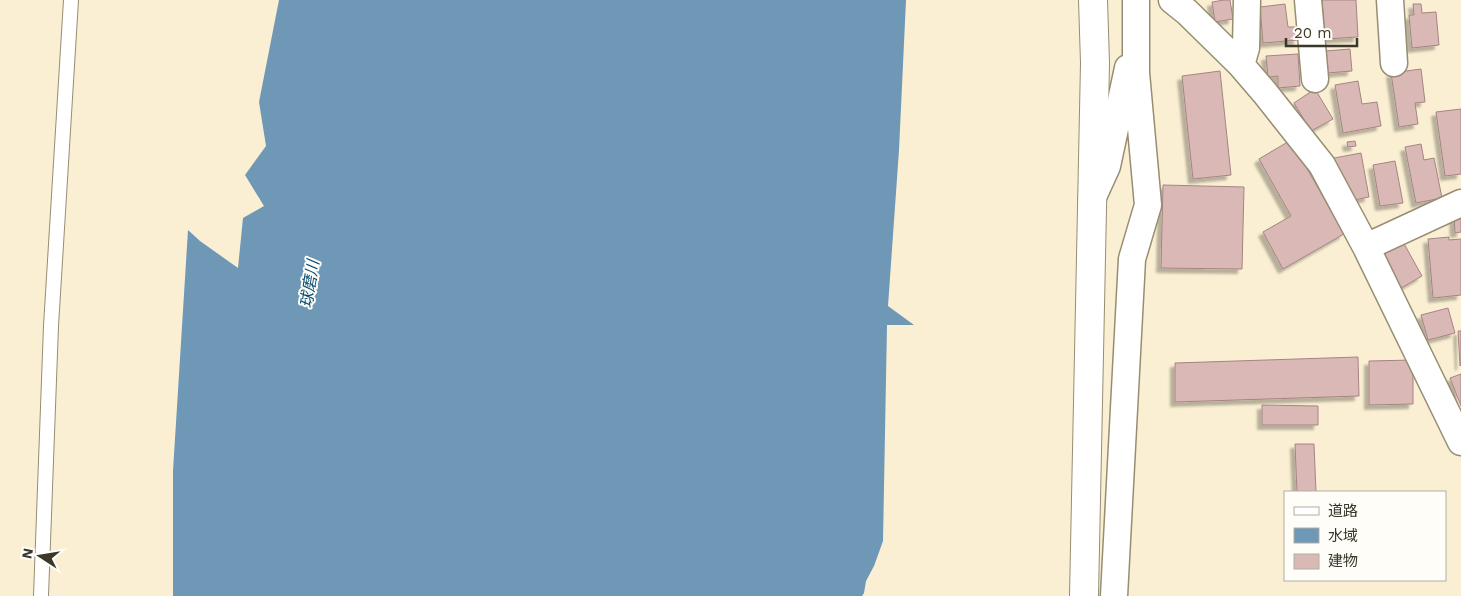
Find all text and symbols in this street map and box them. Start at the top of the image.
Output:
scale bar [1286,15,1357,47]
text: 20 m [1294,24,1332,42]
water label: 球磨川 [296,257,323,309]
legend [1284,491,1446,581]
text: 道路 [1328,502,1358,520]
text: 水域 [1328,527,1358,545]
north arrow [15,531,65,581]
text: N [18,547,36,560]
text: 建物 [1328,552,1358,570]

